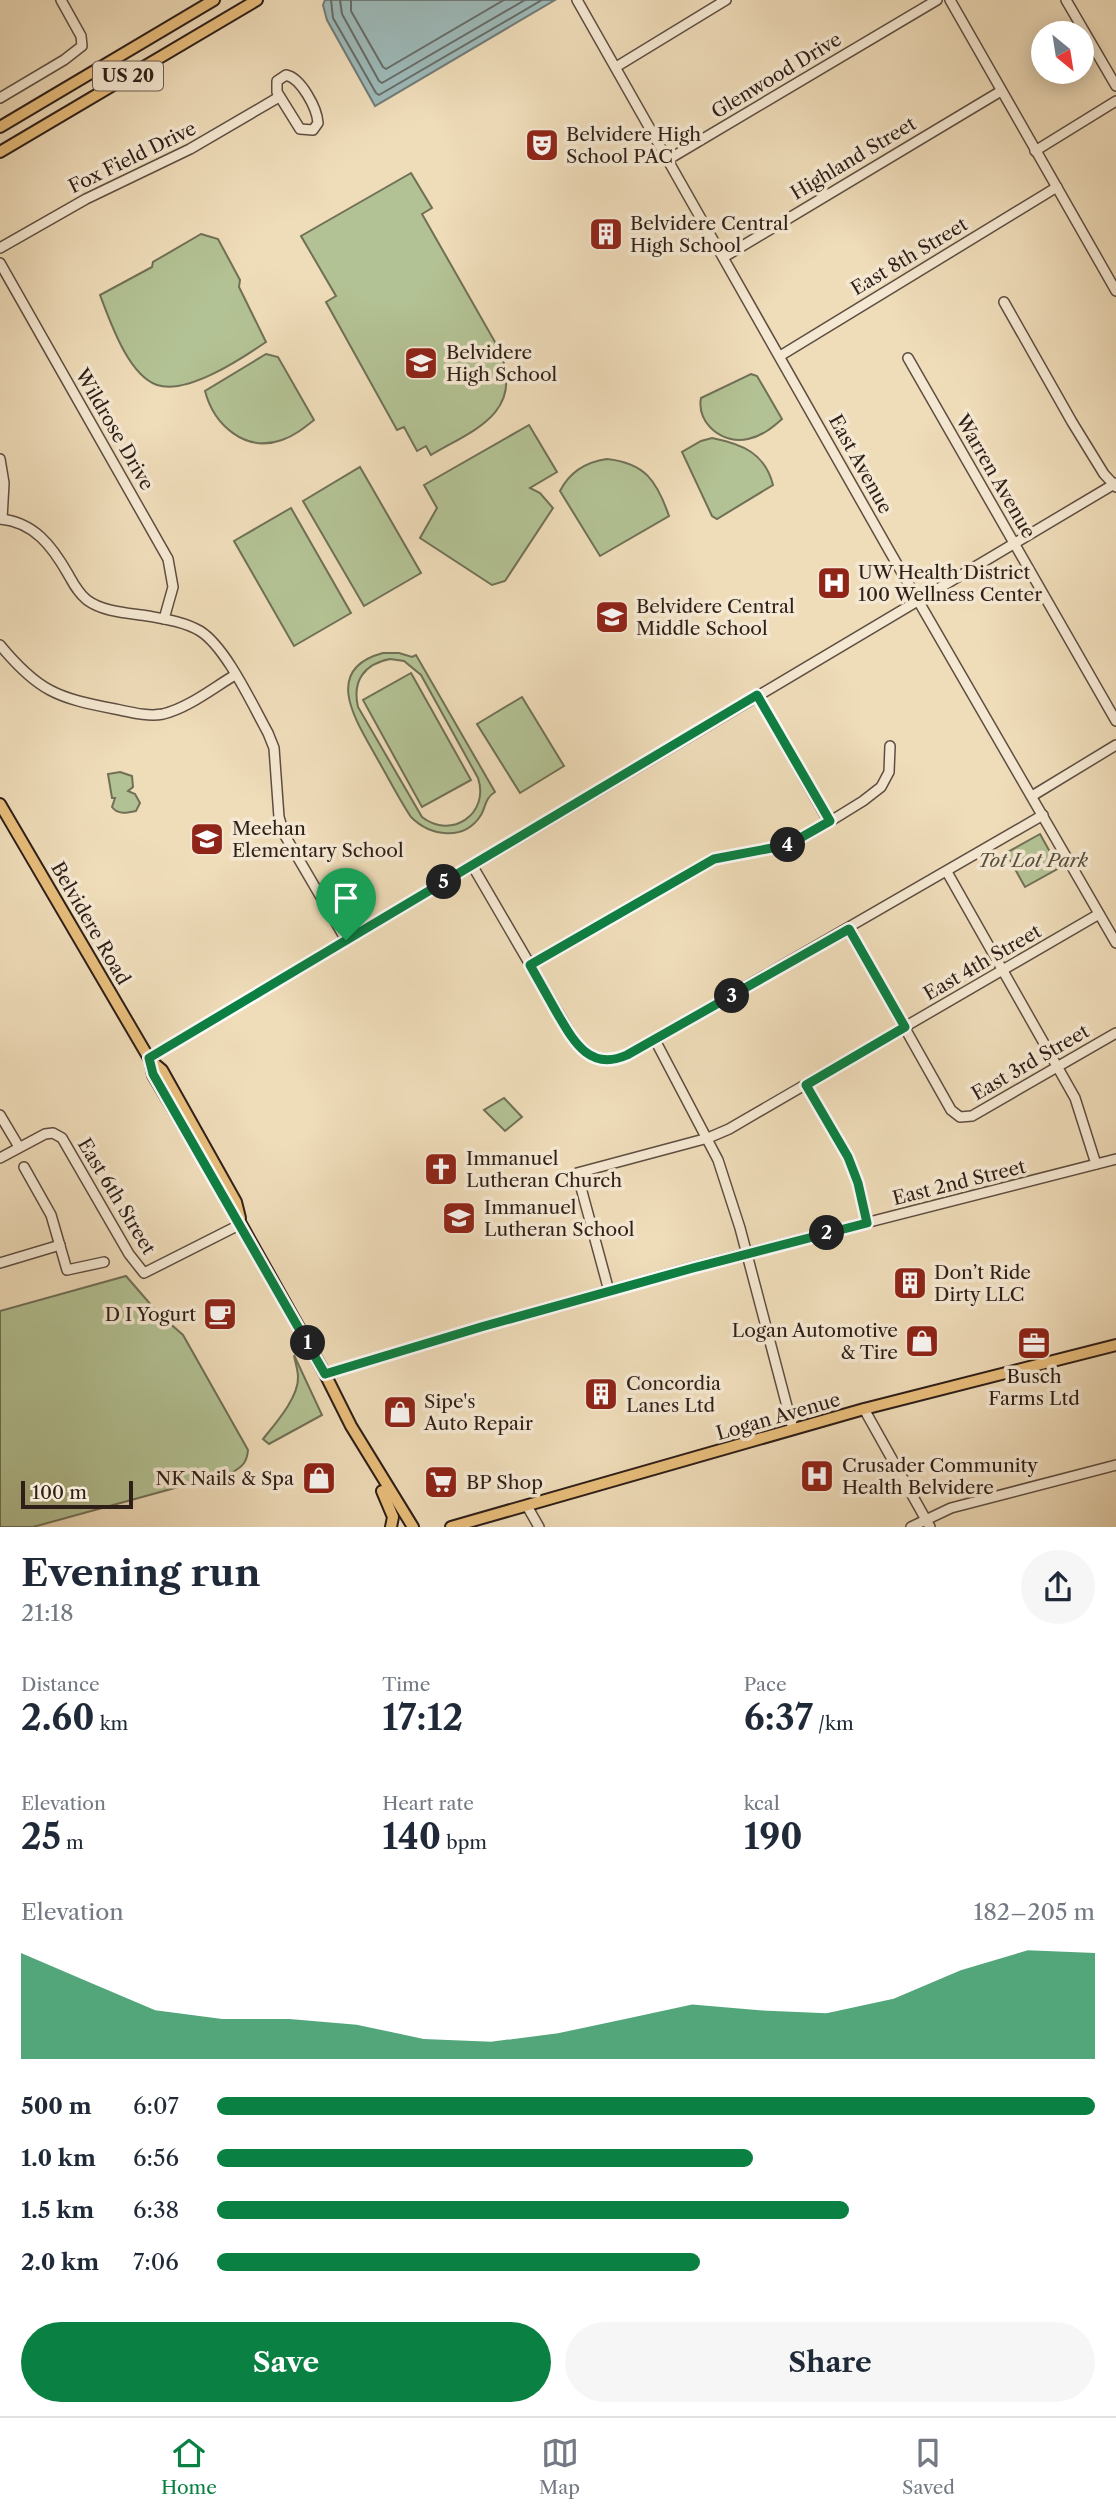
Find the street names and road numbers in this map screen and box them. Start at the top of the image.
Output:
street label: Glenwood Drive [707,28,845,123]
road number: US 20 [93,62,163,90]
street label: Highland Street [786,112,920,205]
street label: Fox Field Drive [65,117,200,198]
street label: East 8th Street [847,212,972,300]
street label: Wildrose Drive [70,364,159,494]
street label: Warren Avenue [950,409,1040,542]
street label: East Avenue [824,411,897,518]
street label: Belvidere Road [46,858,135,989]
street label: East 4th Street [920,919,1045,1005]
street label: East 3rd Street [967,1019,1093,1105]
street label: East 6th Street [73,1134,160,1259]
street label: East 2nd Street [890,1155,1028,1210]
street label: Logan Avenue [714,1388,843,1445]

